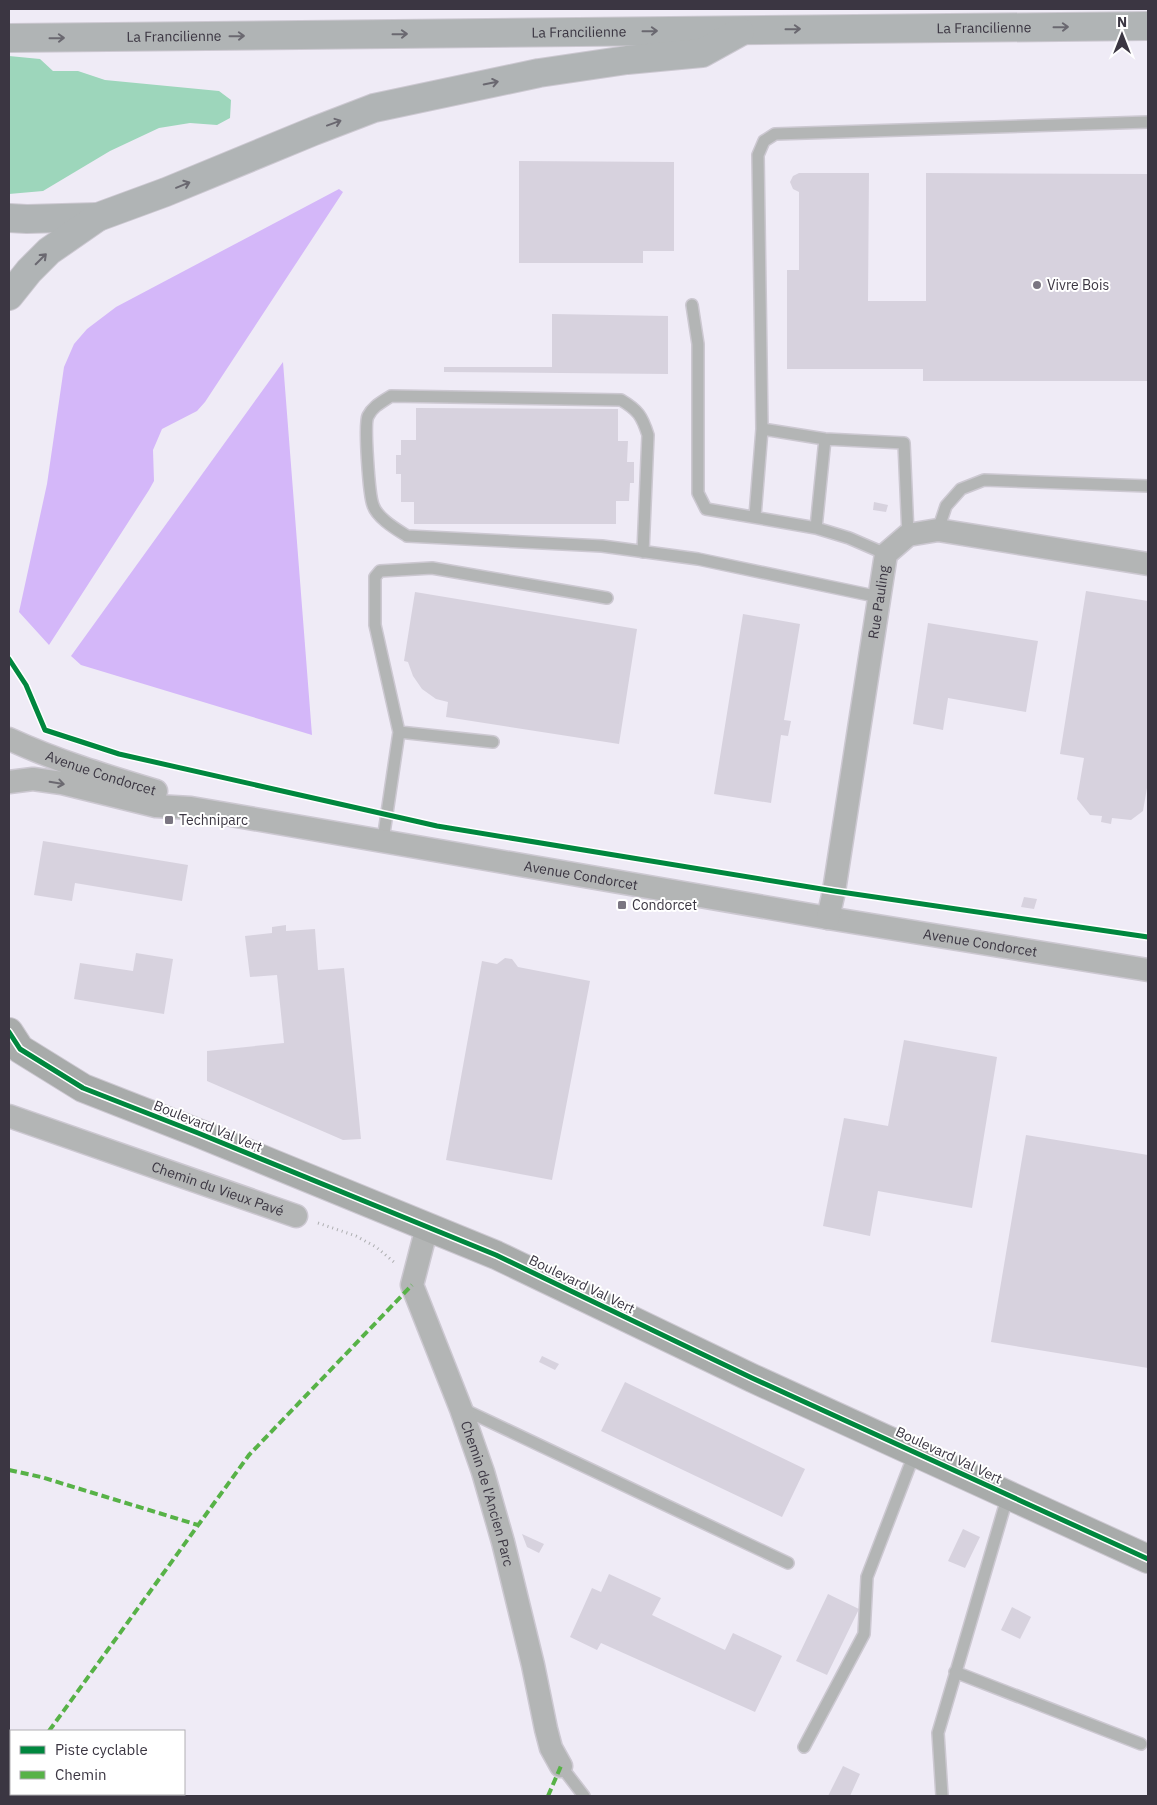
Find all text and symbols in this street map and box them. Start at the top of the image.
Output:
north arrow [1097,10,1147,60]
text: N [1117,13,1127,31]
street label: La Francilienne [936,18,1032,37]
street label: La Francilienne [531,22,627,41]
one-way arrow [1052,22,1069,32]
one-way arrow [785,24,801,34]
one-way arrow [642,26,658,36]
street label: La Francilienne [126,27,222,46]
one-way arrow [392,29,408,39]
one-way arrow [229,31,245,41]
one-way arrow [49,33,65,43]
one-way arrow [482,77,498,87]
one-way arrow [325,118,341,127]
one-way arrow [175,179,190,189]
one-way arrow [34,253,47,265]
place label: Vivre Bois [1047,276,1109,294]
marker: Vivre Bois [1031,279,1043,291]
street label: Rue Pauling [864,563,893,640]
street label: Avenue Condorcet [43,746,158,800]
one-way arrow [49,778,65,788]
place label: Techniparc [179,811,248,829]
marker: Techniparc [163,814,175,826]
street label: Avenue Condorcet [523,857,639,894]
place label: Condorcet [632,896,697,914]
marker: Condorcet [616,899,628,911]
street label: Avenue Condorcet [922,925,1039,961]
street label: Boulevard Val Vert [151,1096,265,1156]
street label: Chemin du Vieux Pavé [149,1157,287,1220]
street label: Boulevard Val Vert [526,1251,638,1317]
street label: Chemin de l'Ancien Parc [457,1418,518,1568]
street label: Boulevard Val Vert [893,1422,1005,1488]
legend [10,1730,185,1795]
text: Piste cyclable [55,1740,148,1759]
text: Chemin [55,1765,106,1784]

